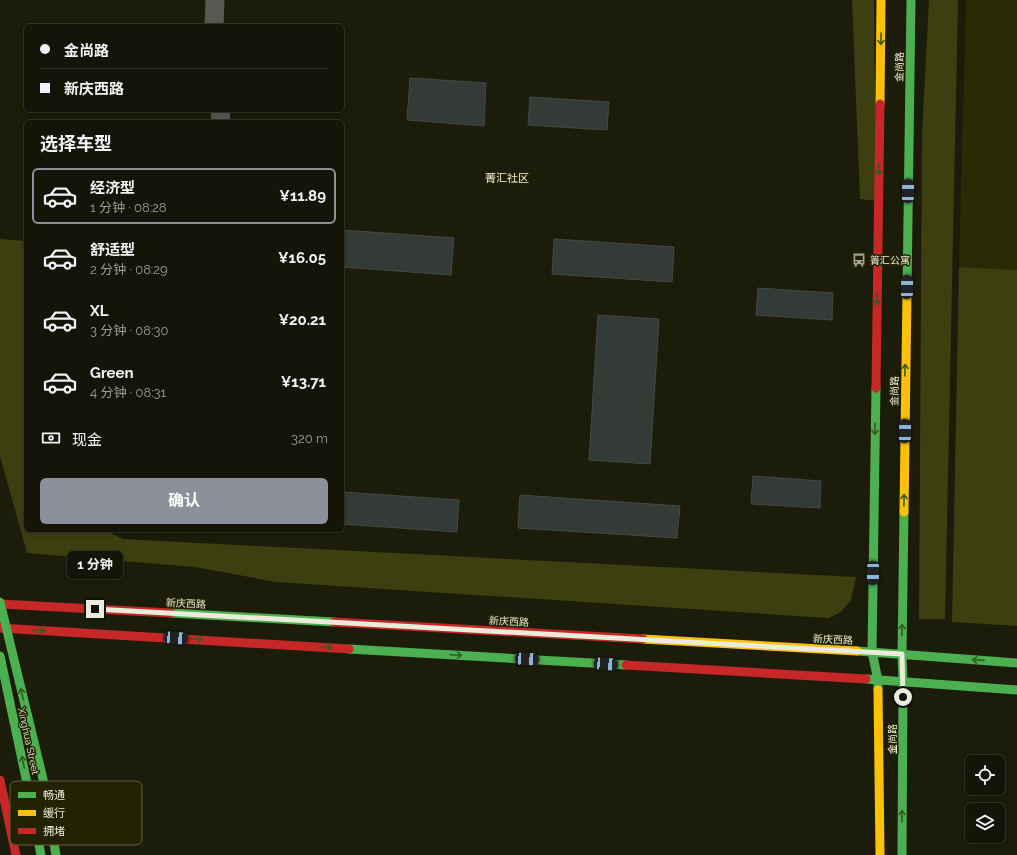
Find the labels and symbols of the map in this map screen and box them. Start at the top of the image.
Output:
one-way arrow [877,32,884,45]
street label: 金尚路 [894,52,905,82]
one-way arrow [875,162,883,175]
district label: 菁汇社区 [485,172,529,185]
car [902,179,914,203]
bus stop icon: 箐汇公寓 [851,252,867,268]
place label: 箐汇公寓 [870,255,910,266]
car [901,275,913,299]
one-way arrow [873,292,881,305]
one-way arrow [902,364,909,377]
street label: 金尚路 [889,376,900,406]
car [899,419,911,443]
one-way arrow [871,422,879,435]
one-way arrow [900,494,908,507]
callout: 1 分钟 [67,551,123,579]
car [867,561,879,585]
street label: 新庆西路 [166,597,206,610]
route end [86,600,104,618]
street label: 新庆西路 [489,615,529,628]
one-way arrow [898,624,906,637]
one-way arrow [32,626,45,633]
car [164,631,188,645]
street label: 新庆西路 [813,633,853,646]
one-way arrow [190,636,203,643]
one-way arrow [319,643,332,651]
one-way arrow [449,651,462,658]
car [515,652,539,666]
one-way arrow [972,656,985,663]
car [594,657,618,671]
one-way arrow [18,687,26,700]
route start [894,688,912,706]
street label: Xinghua Street [16,707,41,776]
street label: 金尚路 [887,724,898,754]
one-way arrow [18,756,26,769]
legend [10,781,142,845]
text: 畅通 [43,789,65,802]
text: 缓行 [43,807,65,820]
one-way arrow [898,810,906,823]
text: 拥堵 [43,825,65,838]

